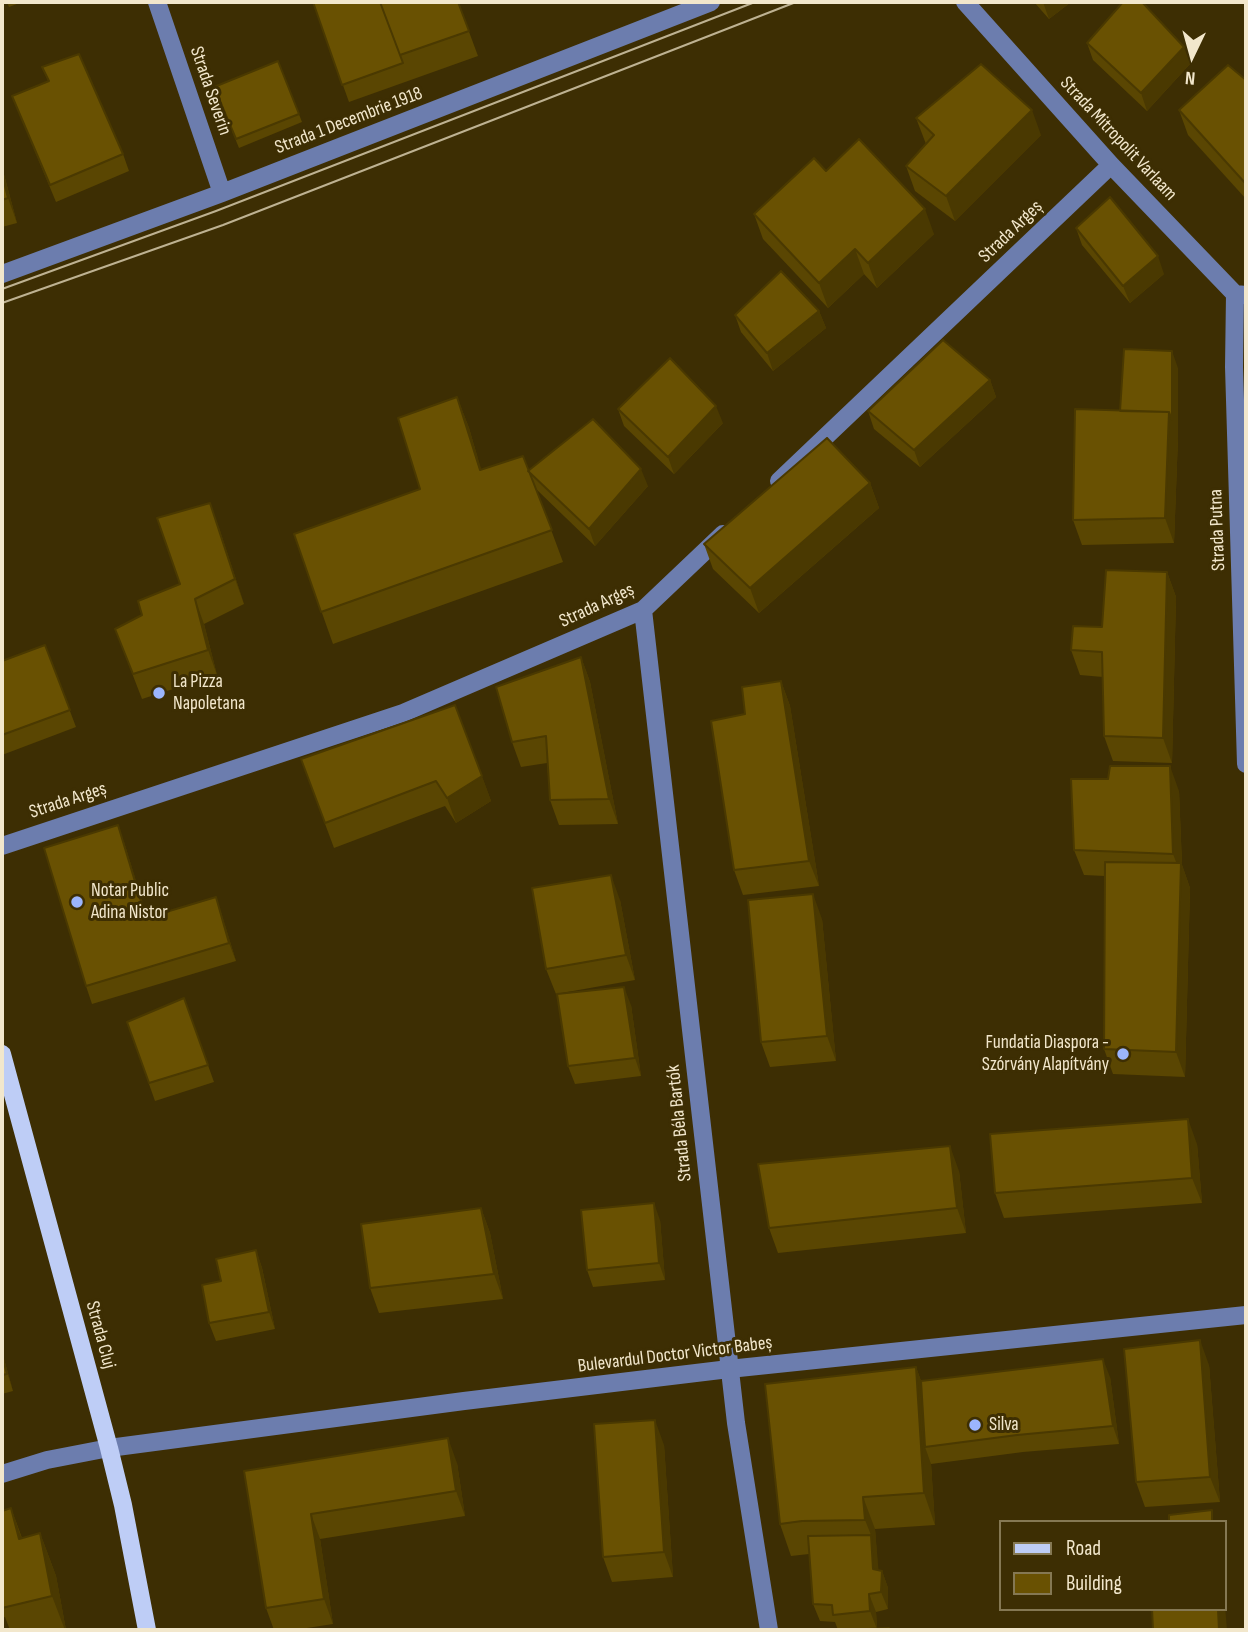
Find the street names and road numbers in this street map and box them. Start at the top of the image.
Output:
street label: Strada Severin [184,44,236,138]
street label: Strada Mitropolit Varlaam [1055,72,1181,206]
street label: Strada 1 Decembrie 1918 [272,82,426,160]
street label: Strada Argeș [974,196,1048,268]
street label: Strada Putna [1205,489,1231,571]
street label: Strada Argeș [556,579,638,633]
street label: Strada Argeș [26,778,110,824]
street label: Strada Béla Bartók [663,1064,697,1182]
street label: Strada Cluj [80,1299,120,1371]
street label: Bulevardul Doctor Victor Babeș [576,1332,774,1378]

